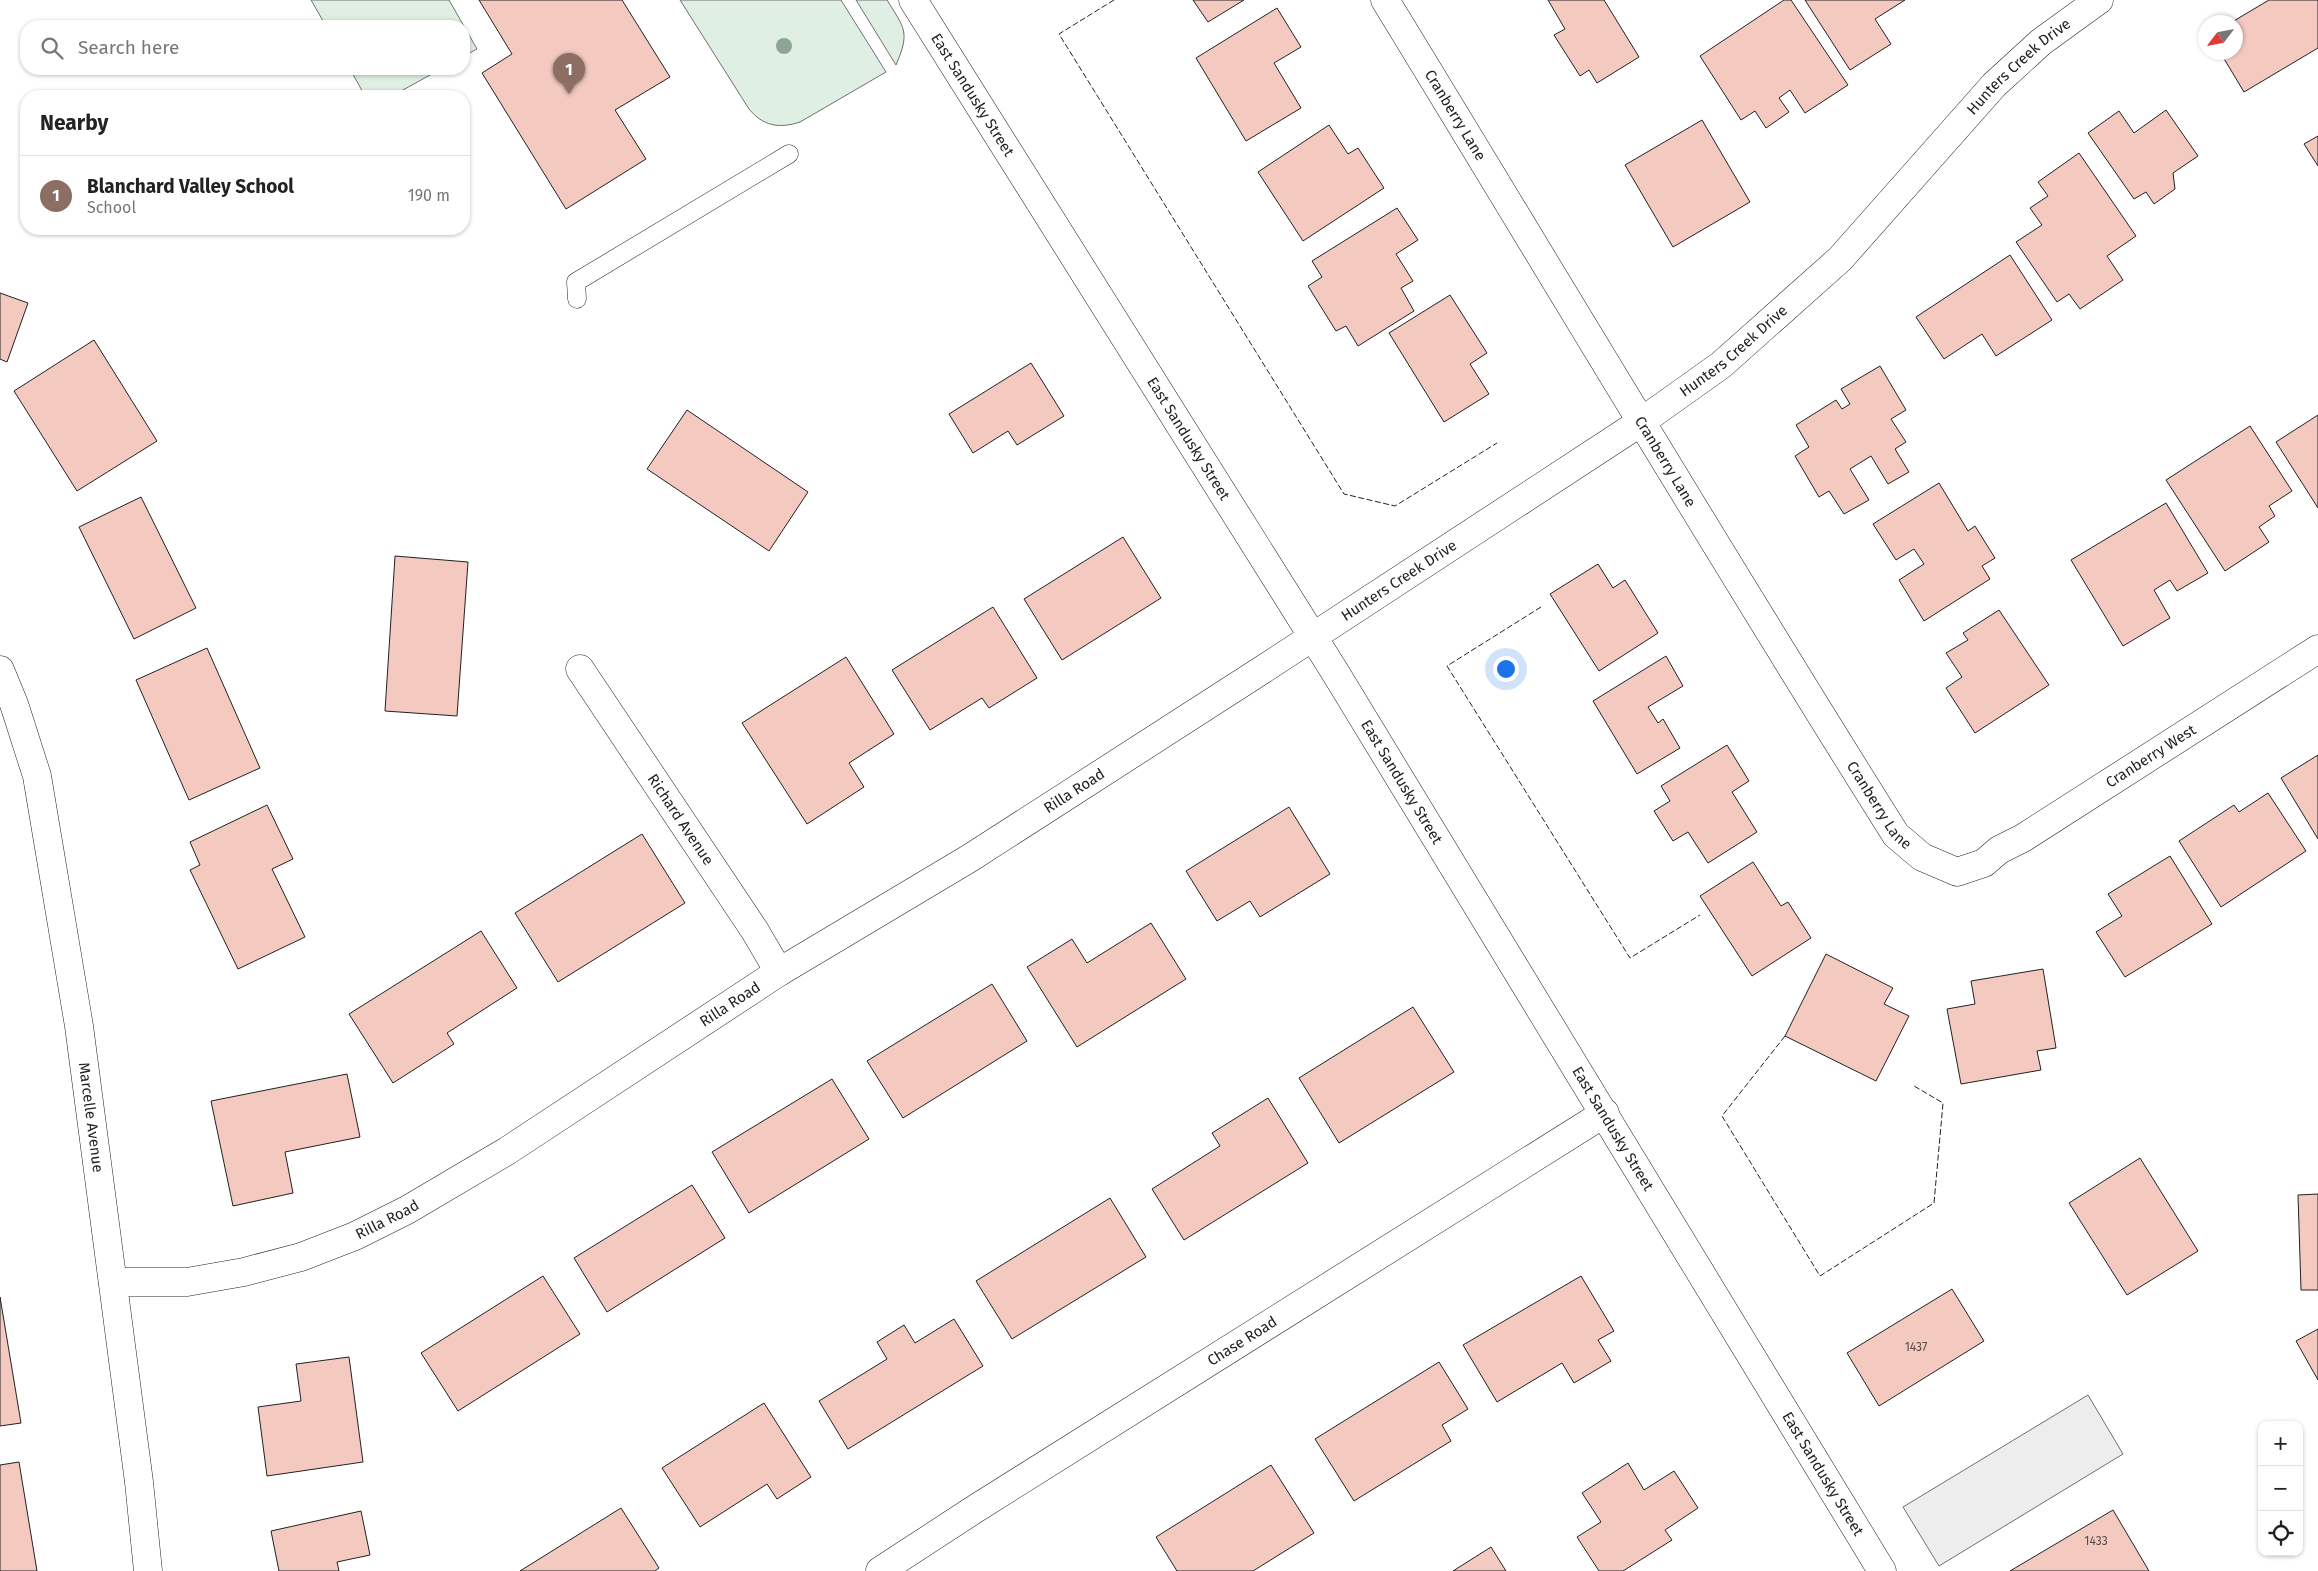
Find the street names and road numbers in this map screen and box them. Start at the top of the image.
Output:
street label: Hunters Creek Drive [1963,15,2074,118]
street label: East Sandusky Street [927,30,1018,160]
street label: Cranberry Lane [1421,67,1490,164]
street label: Hunters Creek Drive [1676,301,1791,401]
street label: East Sandusky Street [1143,374,1234,504]
street label: Cranberry Lane [1631,413,1700,510]
street label: Hunters Creek Drive [1338,536,1460,625]
street label: East Sandusky Street [1357,716,1447,848]
street label: Cranberry West [2102,720,2200,792]
street label: Cranberry Lane [1843,758,1915,853]
street label: Rilla Road [1040,765,1108,817]
street label: Richard Avenue [644,771,717,868]
street label: Rilla Road [696,978,764,1031]
street label: Marcelle Avenue [75,1061,107,1174]
street label: East Sandusky Street [1568,1063,1658,1194]
street label: Rilla Road [353,1196,422,1243]
street label: Chase Road [1204,1312,1280,1370]
street label: East Sandusky Street [1778,1408,1868,1540]

